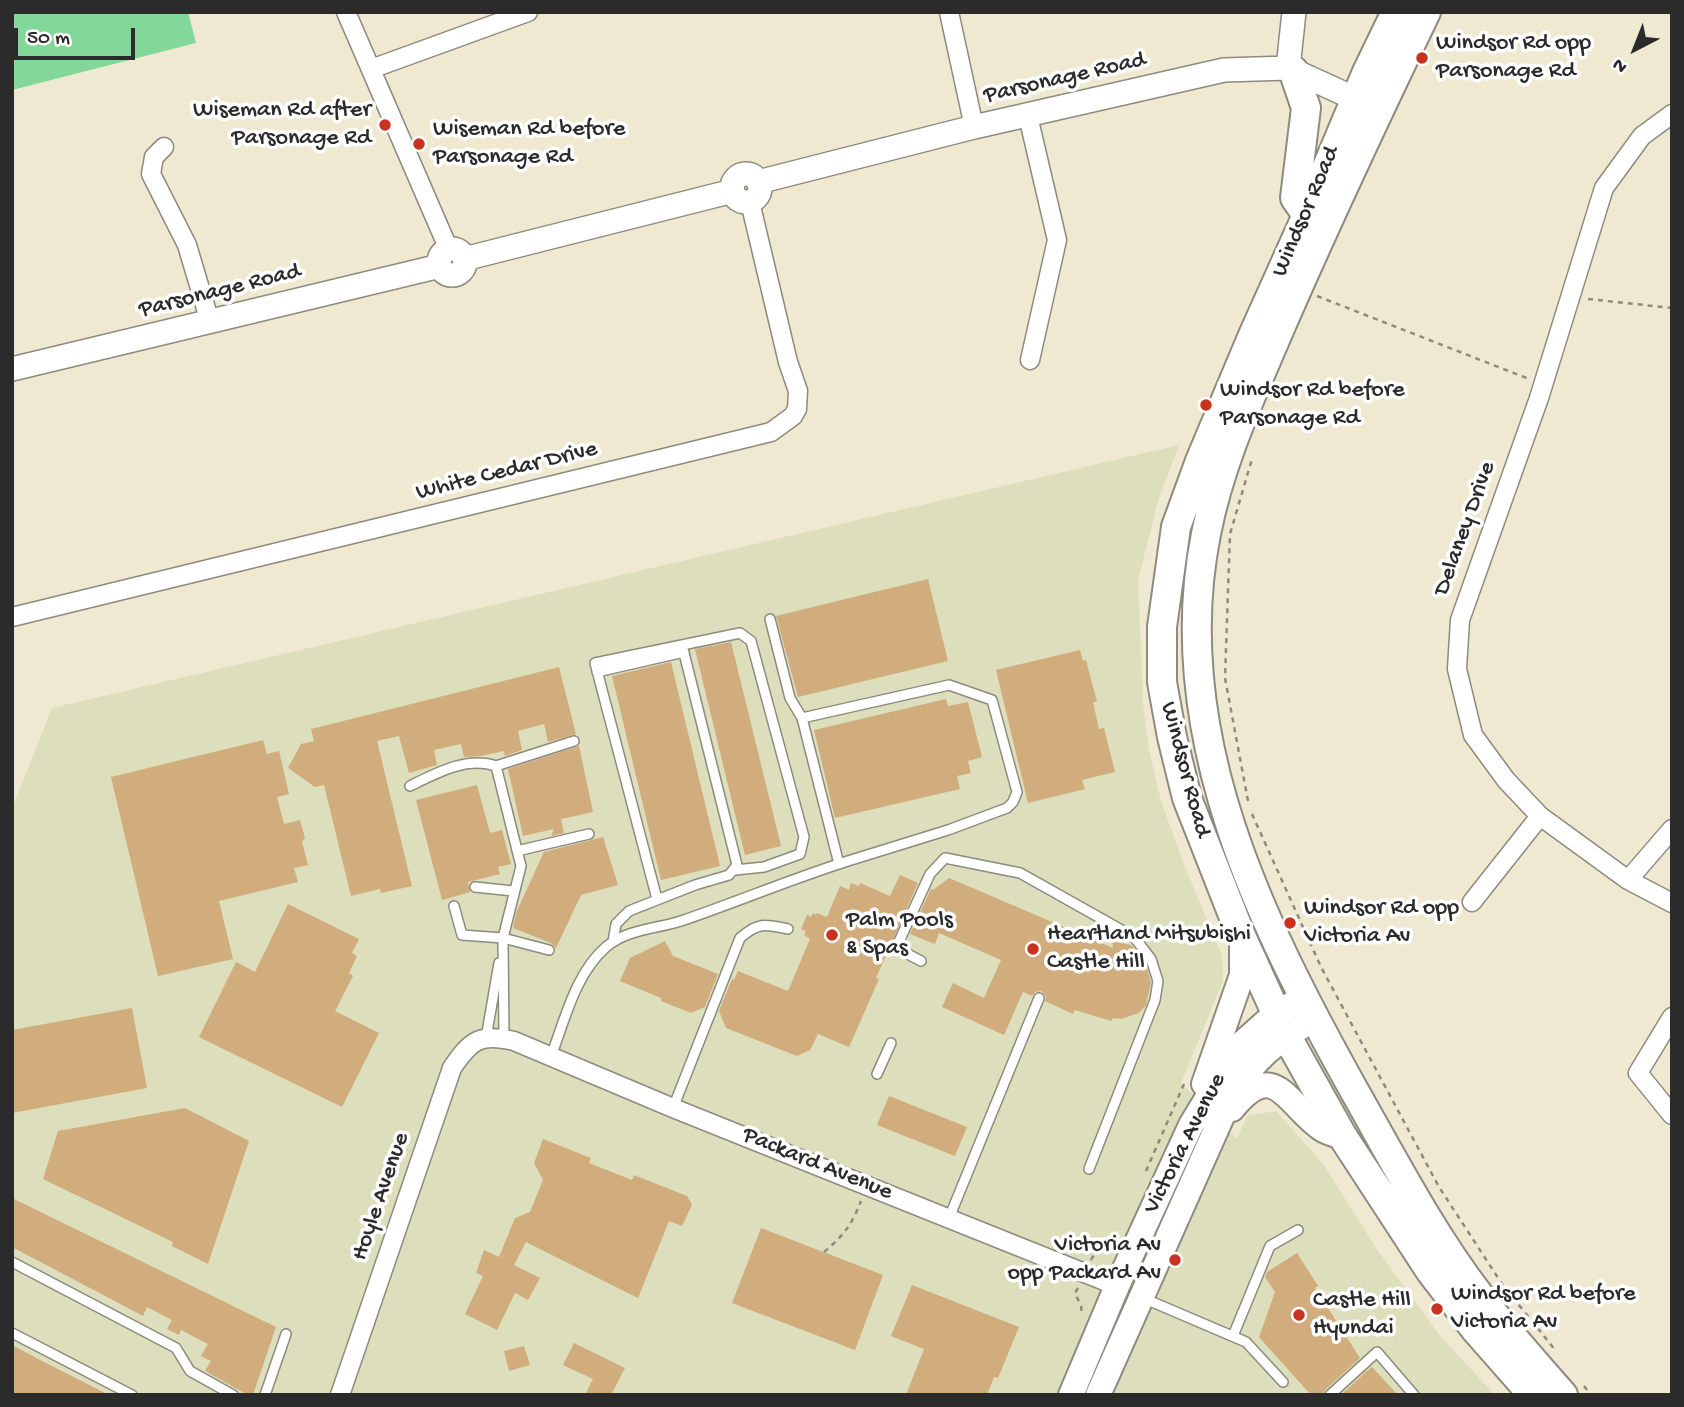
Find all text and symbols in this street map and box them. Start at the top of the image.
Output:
scale bar [18,14,138,58]
north arrow [1600,14,1670,84]
text: 50 m [27,27,70,52]
place label: Windsor Rd opp Parsonage Rd [1436,30,1591,86]
street label: Parsonage Road [981,46,1149,112]
marker: Windsor Rd opp Parsonage Rd [1414,50,1430,66]
text: N [1608,52,1633,78]
place label: Wiseman Rd after Parsonage Rd [193,97,371,153]
place label: Wiseman Rd before Parsonage Rd [433,116,625,172]
marker: Wiseman Rd after Parsonage Rd [377,117,393,133]
marker: Wiseman Rd before Parsonage Rd [411,136,427,152]
street label: Windsor Road [1267,142,1347,282]
street label: Parsonage Road [136,258,304,326]
place label: Windsor Rd before Parsonage Rd [1220,377,1405,433]
marker: Windsor Rd before Parsonage Rd [1198,397,1214,413]
street label: White Cedar Drive [413,436,601,508]
street label: Delaney Drive [1428,458,1504,600]
street label: Windsor Road [1152,699,1216,841]
place label: Windsor Rd opp Victoria Av [1304,895,1459,951]
place label: Palm Pools & Spas [846,907,953,963]
marker: Windsor Rd opp Victoria Av [1282,915,1298,931]
place label: Heartland Mitsubishi Castle Hill [1047,921,1251,977]
marker: Palm Pools & Spas [824,927,840,943]
marker: Heartland Mitsubishi Castle Hill [1025,941,1041,957]
street label: Victoria Avenue [1138,1069,1234,1219]
street label: Packard Avenue [738,1122,896,1208]
street label: Hoyle Avenue [347,1129,417,1265]
place label: Victoria Av opp Packard Av [1008,1232,1161,1288]
marker: Victoria Av opp Packard Av [1167,1252,1183,1268]
place label: Windsor Rd before Victoria Av [1451,1281,1636,1337]
place label: Castle Hill Hyundai [1313,1287,1411,1343]
marker: Windsor Rd before Victoria Av [1429,1301,1445,1317]
marker: Castle Hill Hyundai [1291,1307,1307,1323]

